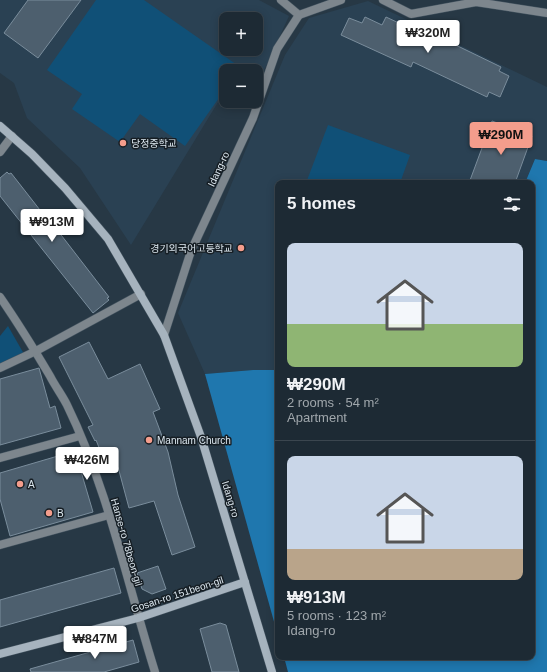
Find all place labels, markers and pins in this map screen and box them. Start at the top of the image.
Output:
pin: ₩320M [400,20,456,54]
pin: ₩290M [473,122,529,156]
marker: 당정중학교 [118,138,128,148]
place label: 당정중학교 [131,138,177,149]
pin: ₩913M [24,209,80,243]
place label: 경기외국어고등학교 [150,243,233,254]
marker: 경기외국어고등학교 [236,243,246,253]
marker: Mannam Church [144,435,154,445]
place label: Mannam Church [157,435,231,446]
pin: ₩426M [59,447,115,481]
marker: A [15,479,25,489]
place label: A [28,479,35,490]
marker: B [44,508,54,518]
place label: B [57,508,64,519]
pin: ₩847M [67,626,123,660]

